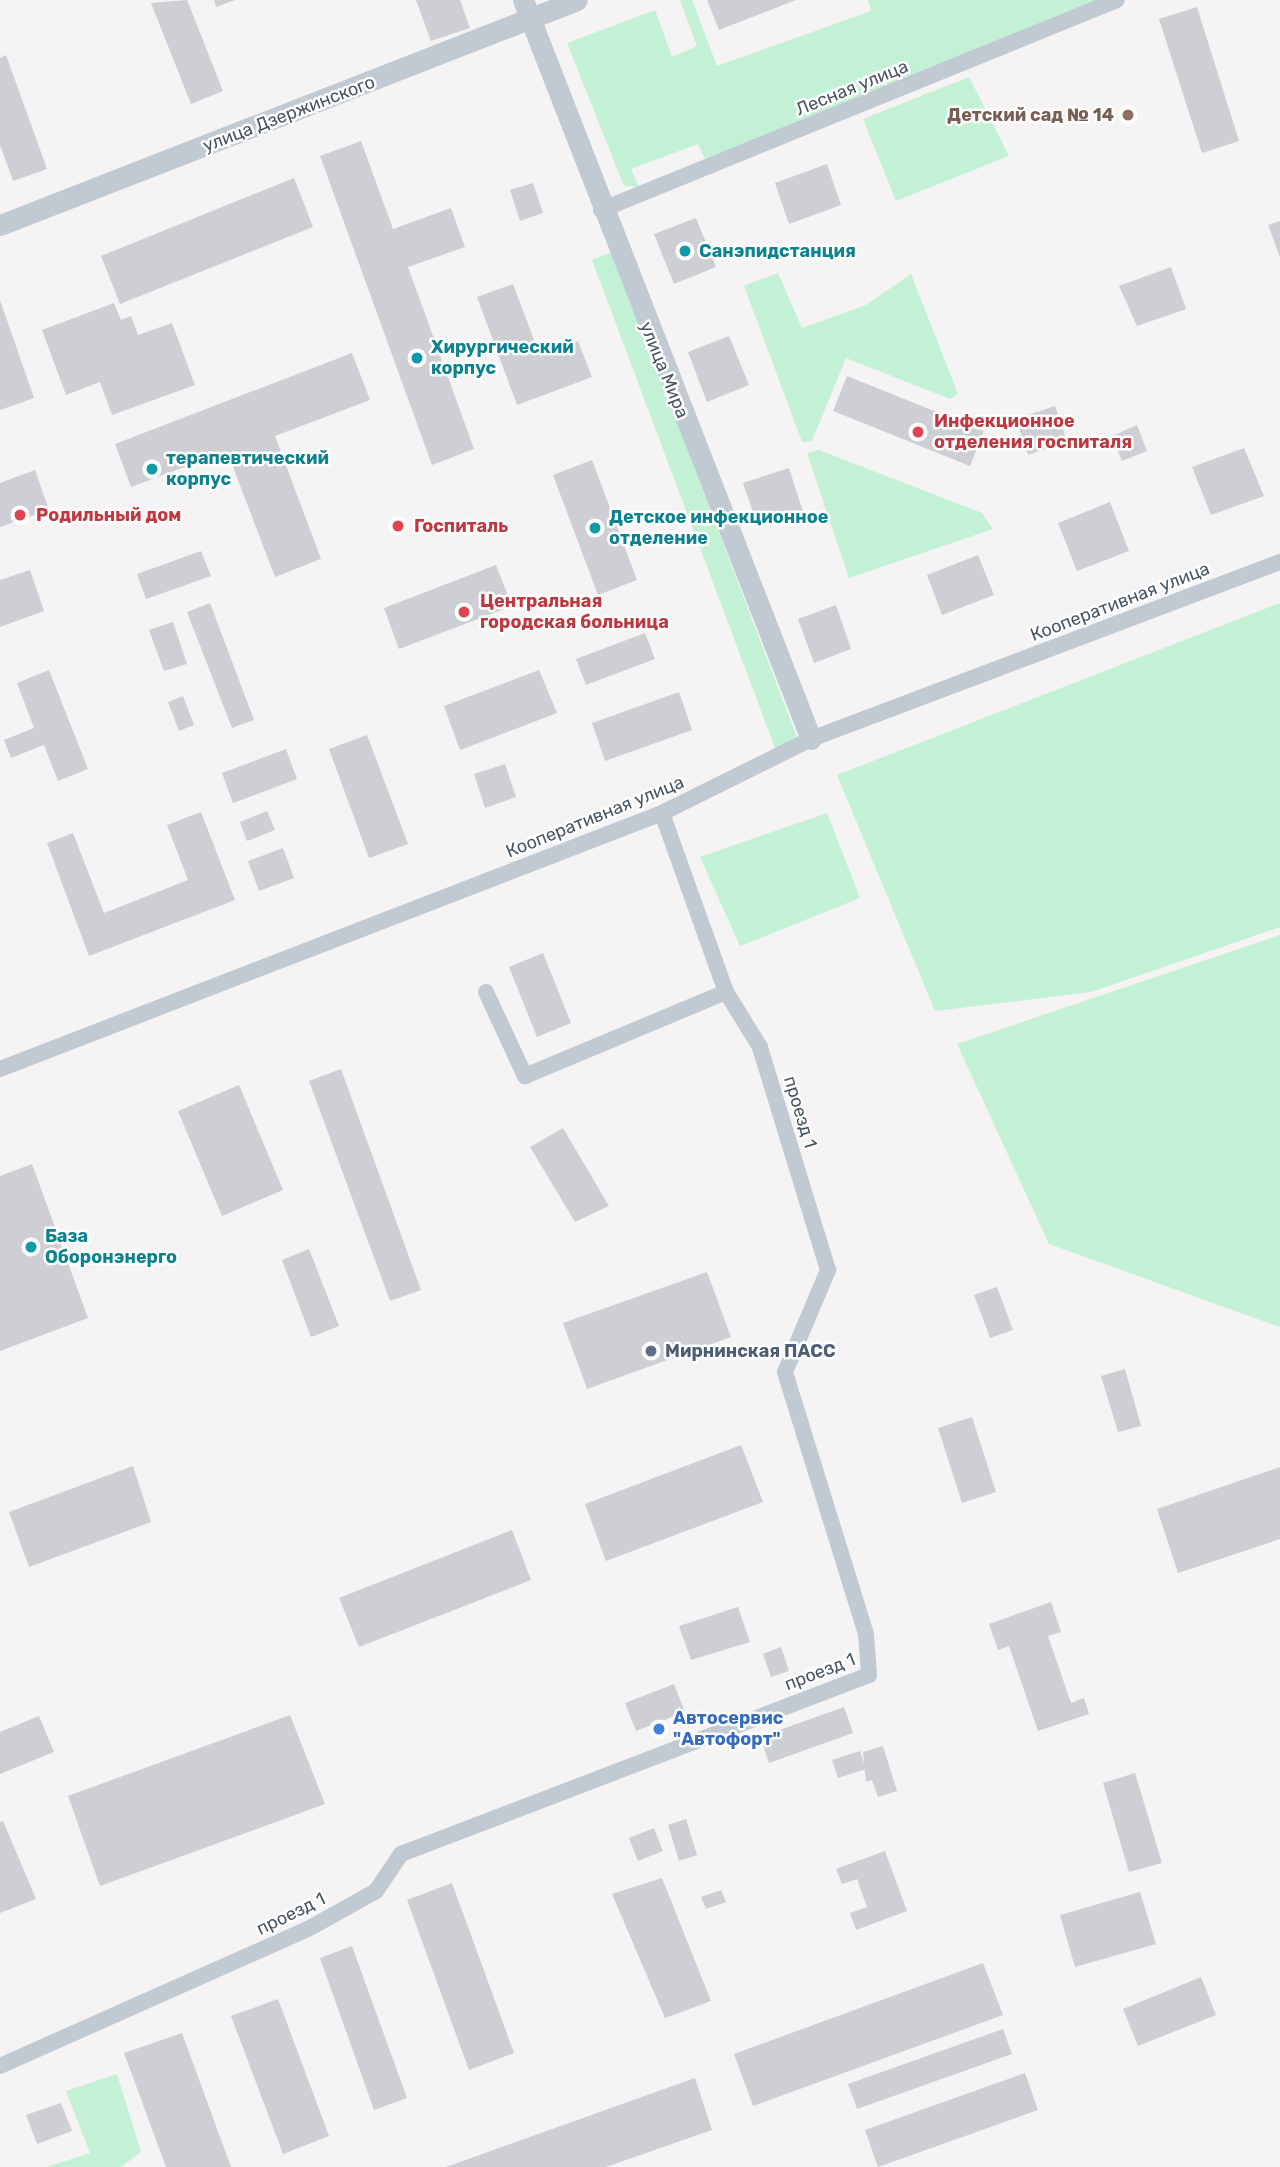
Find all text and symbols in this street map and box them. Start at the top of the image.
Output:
street label: Лесная улица [793,56,911,120]
street label: улица Дзержинского [200,71,378,157]
place label: Детский сад № 14 [947,104,1114,126]
marker: Детский сад № 14 [1120,107,1136,123]
place label: Санэпидстанция [699,240,856,262]
marker: Санэпидстанция [677,243,693,259]
street label: улица Мира [635,319,693,421]
place label: Хирургический корпус [431,337,574,380]
marker: Хирургический корпус [409,350,425,366]
place label: Инфекционное отделения госпиталя [934,411,1132,453]
marker: Инфекционное отделения госпиталя [908,422,928,442]
place label: терапевтический корпус [166,448,329,490]
marker: терапевтический корпус [144,461,160,477]
place label: Родильный дом [36,504,181,526]
marker: Родильный дом [10,505,30,525]
place label: Детское инфекционное отделение [609,507,828,550]
place label: Госпиталь [414,515,508,537]
marker: Госпиталь [388,516,408,536]
marker: Детское инфекционное отделение [587,520,603,536]
street label: Кооперативная улица [1027,558,1213,646]
place label: Центральная городская больница [480,591,669,634]
marker: Центральная городская больница [454,602,474,622]
street label: Кооперативная улица [503,771,687,863]
street label: проезд 1 [779,1073,821,1151]
place label: База Оборонэнерго [45,1226,177,1268]
marker: База Оборонэнерго [23,1239,39,1255]
place label: Мирнинская ПАСС [665,1340,836,1362]
marker: Мирнинская ПАСС [643,1343,659,1359]
street label: проезд 1 [782,1649,858,1695]
place label: Автосервис "Автофорт" [673,1708,783,1750]
marker: Автосервис "Автофорт" [651,1721,667,1737]
street label: проезд 1 [253,1888,329,1940]

